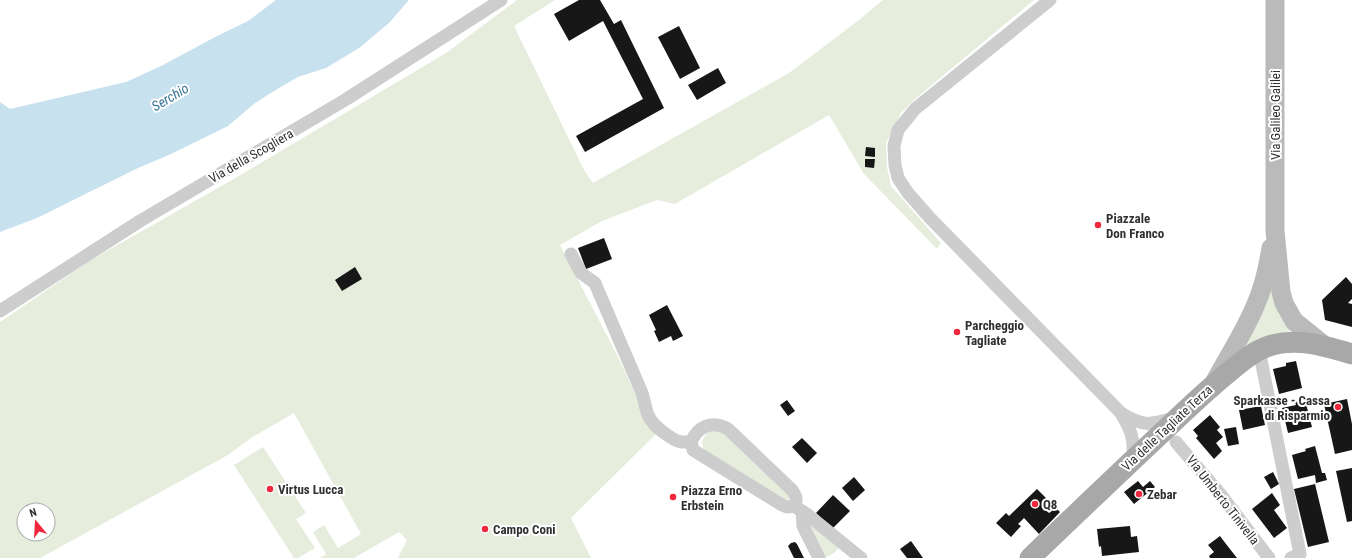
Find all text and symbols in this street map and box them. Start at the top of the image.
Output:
street label: Via Galileo Galilei [1268,70,1283,160]
water label: Serchio [149,80,191,114]
street label: Via della Scogliera [206,126,296,186]
place label: Piazzale Don Franco [1106,211,1165,241]
marker: Piazzale Don Franco [1093,220,1103,230]
place label: Parcheggio Tagliate [965,318,1025,348]
marker: Parcheggio Tagliate [952,327,962,337]
street label: Via delle Tagliate Terza [1119,382,1215,474]
place label: Sparkasse - Cassa di Risparmio [1234,393,1331,423]
marker: Sparkasse - Cassa di Risparmio [1333,402,1343,412]
street label: Via Umberto Tinivella [1183,452,1263,548]
place label: Virtus Lucca [278,482,343,497]
place label: Piazza Erno Erbstein [681,483,743,513]
marker: Virtus Lucca [265,484,275,494]
place label: Zebar [1147,487,1178,502]
marker: Zebar [1134,489,1144,499]
marker: Piazza Erno Erbstein [668,492,678,502]
place label: Q8 [1043,497,1057,512]
marker: Q8 [1030,499,1040,509]
north arrow [16,502,56,542]
text: N [28,506,39,520]
place label: Campo Coni [493,522,556,537]
marker: Campo Coni [480,524,490,534]

